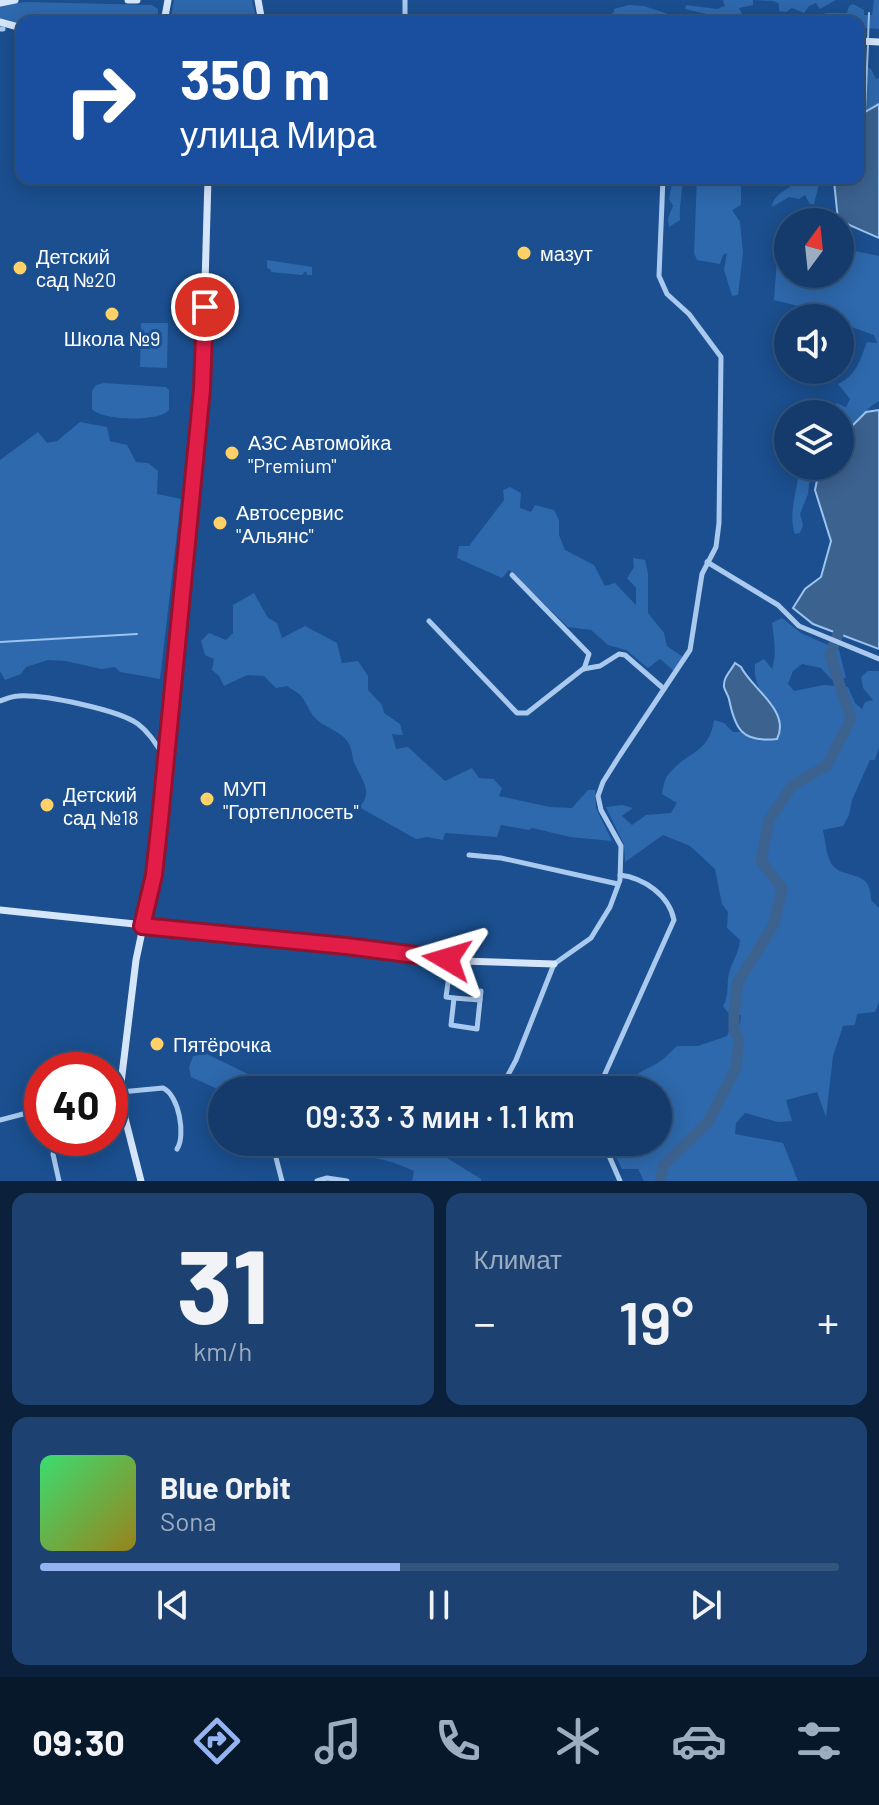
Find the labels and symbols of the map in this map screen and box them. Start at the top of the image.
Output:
north arrow [774,208,854,288]
place label: мазут [540,241,593,265]
place label: Детский сад №20 [36,244,116,291]
marker: мазут [515,244,533,262]
marker: Детский сад №20 [11,259,29,277]
pin [171,273,239,341]
marker: Школа №9 [103,305,121,323]
place label: Школа №9 [64,326,160,350]
place label: АЗС Автомойка "Premium" [248,430,392,477]
marker: АЗС Автомойка "Premium" [223,444,241,462]
place label: Автосервис "Альянс" [236,500,344,547]
marker: Автосервис "Альянс" [211,514,229,532]
place label: МУП "Гортеплосеть" [223,776,359,823]
place label: Детский сад №18 [63,782,139,829]
marker: МУП "Гортеплосеть" [198,790,216,808]
marker: Детский сад №18 [38,796,56,814]
position arrow [405,917,489,1001]
place label: Пятёрочка [173,1032,272,1056]
marker: Пятёрочка [148,1035,166,1053]
speed limit sign: 40 [24,1052,128,1156]

